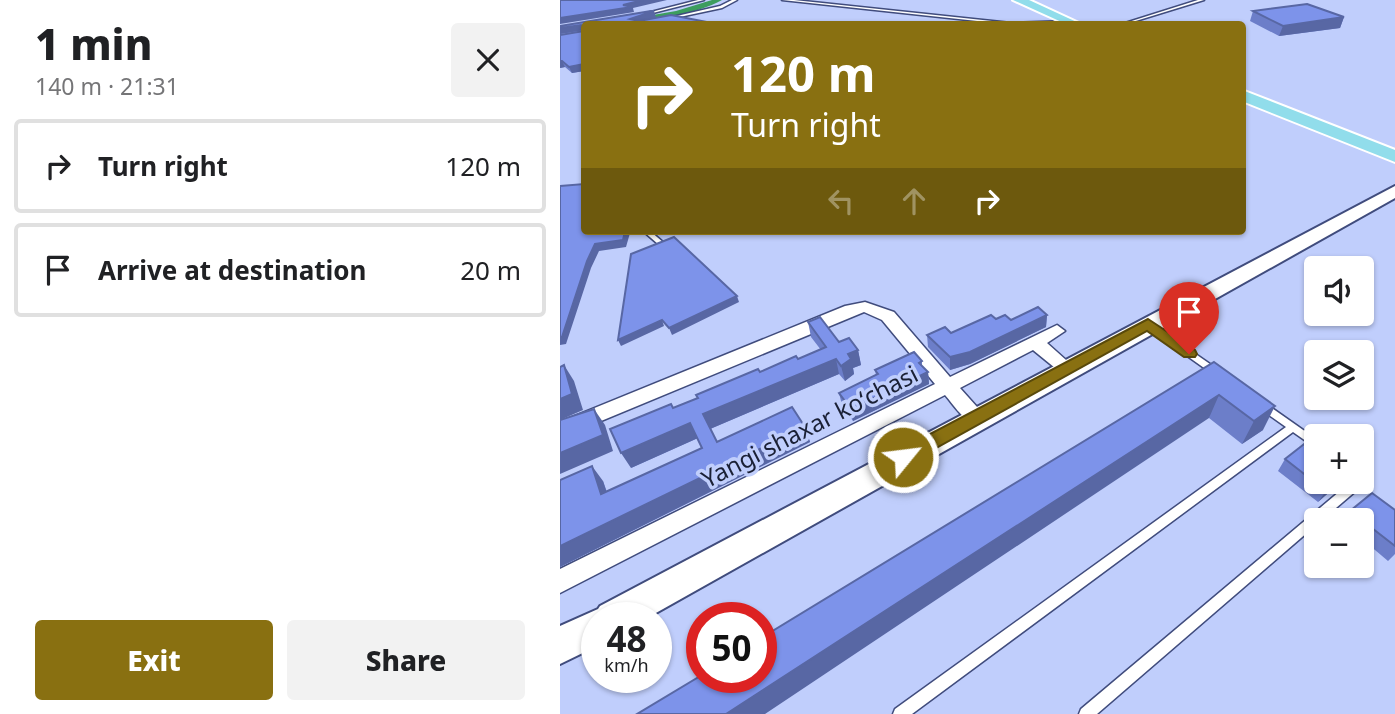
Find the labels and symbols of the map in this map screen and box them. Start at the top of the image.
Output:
pin [1159,282,1219,354]
street label: Yangi shaxar koʻchasi [695,357,923,495]
position arrow [866,420,940,494]
speed limit sign: 50 [686,602,777,693]

